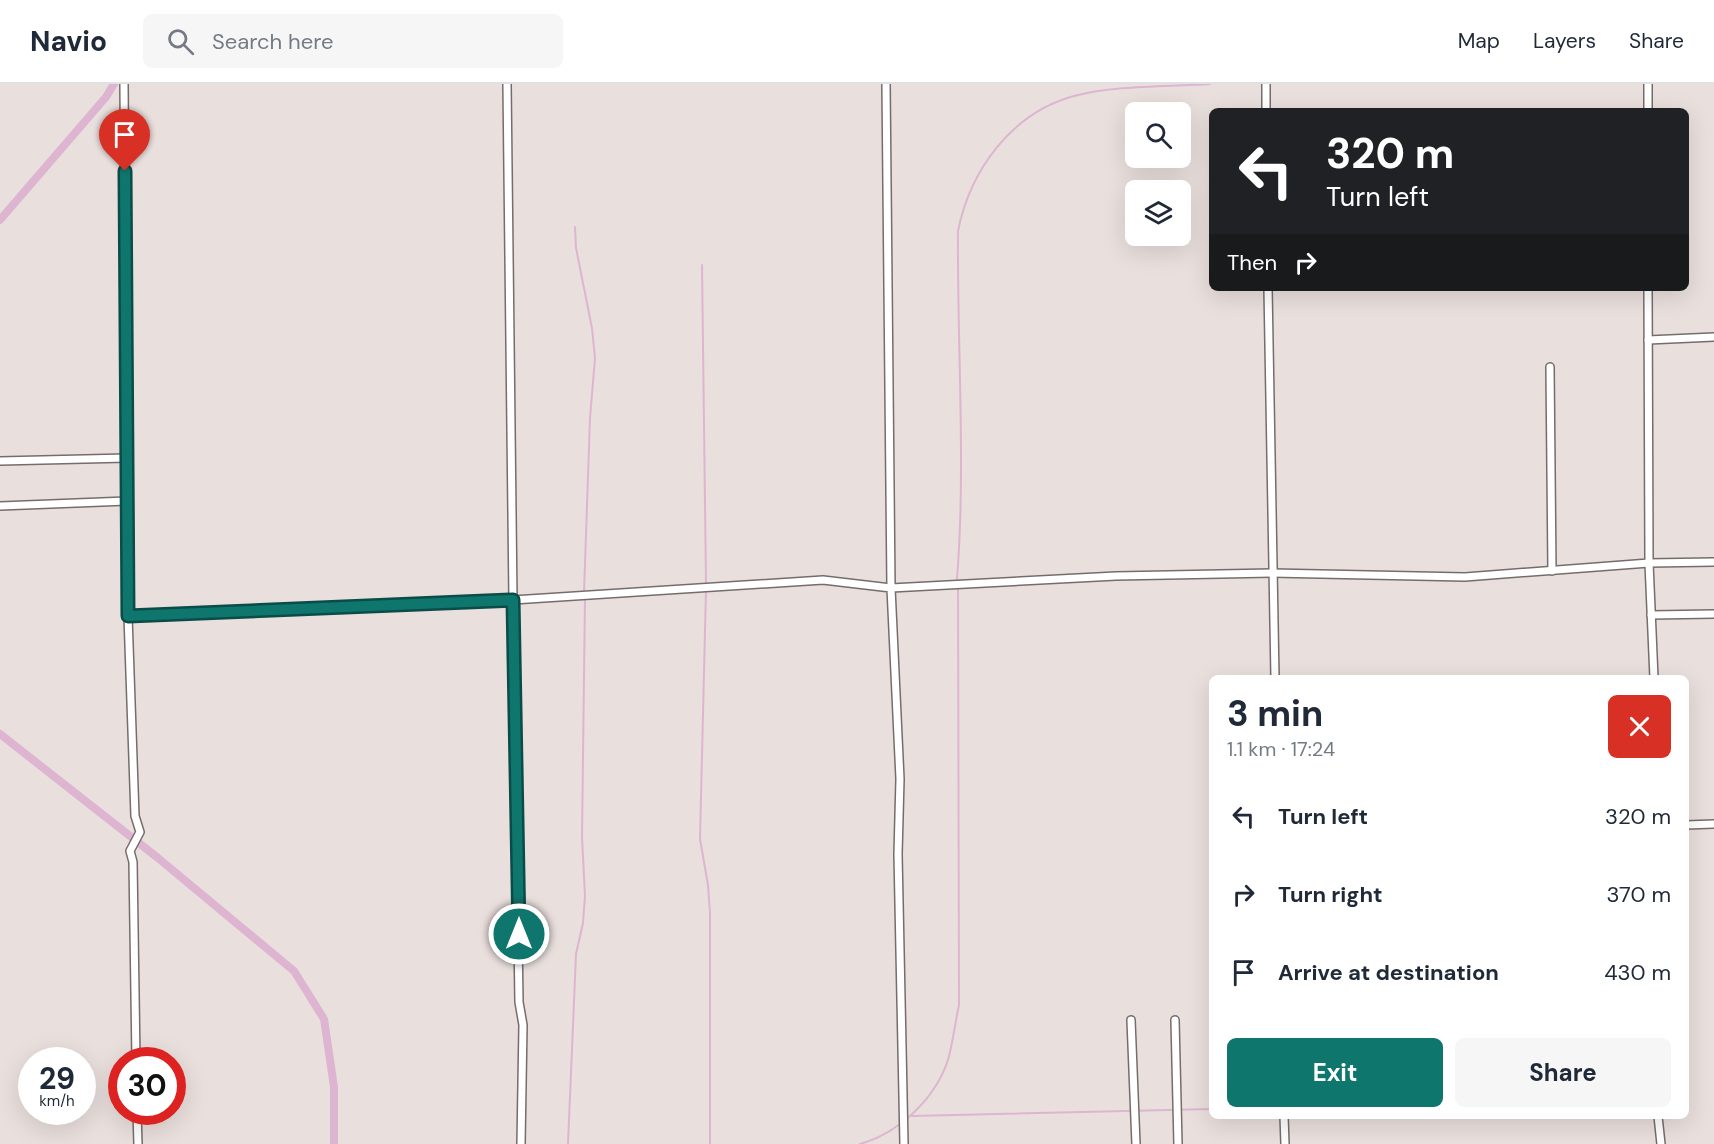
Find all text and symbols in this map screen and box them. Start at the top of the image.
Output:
search box [143,14,563,68]
text: Navio [30,23,107,60]
icon: search [164,25,197,58]
text: Search here [212,27,333,56]
text: Map [1458,27,1500,55]
text: Layers [1533,27,1596,55]
text: Share [1629,27,1684,55]
map controls [1125,102,1191,246]
button: search [1125,102,1191,168]
pin [99,109,150,171]
icon: arrive [108,118,141,151]
text: 320 m [1326,126,1454,181]
icon: left [1227,132,1305,210]
text: Turn left [1326,179,1429,214]
button: layers [1125,180,1191,246]
icon: right [1289,246,1322,279]
text: Then [1227,248,1277,277]
text: 3 min [1227,690,1323,737]
button: close [1608,695,1671,758]
text: 1.1 km · 17:24 [1227,736,1335,762]
icon: left [1227,800,1260,833]
text: Turn left [1278,802,1368,831]
text: 320 m [1605,802,1671,831]
icon: right [1227,878,1260,911]
text: Turn right [1278,880,1383,909]
text: 370 m [1606,880,1671,909]
position arrow [487,902,551,966]
icon: arrive [1227,956,1260,989]
text: Arrive at destination [1278,958,1499,987]
text: 430 m [1604,958,1671,987]
button: Exit [1227,1038,1443,1107]
button: Share [1455,1038,1671,1107]
speed limit sign: 30 [108,1047,186,1125]
text: 29 [39,1059,75,1098]
text: km/h [39,1091,75,1111]

